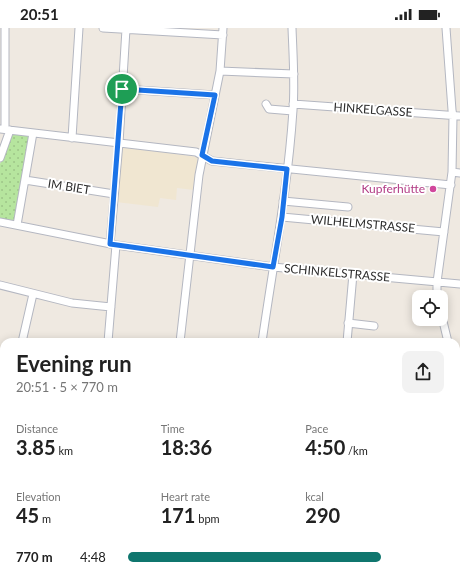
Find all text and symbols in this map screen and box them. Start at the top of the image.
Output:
text: 20:51 [20,5,59,23]
pin [105,72,139,106]
icon: arrive [111,78,133,100]
street label: HINKELGASSE [333,99,413,120]
street label: IM BIET [47,176,91,197]
place label: Kupferhütte [361,181,425,196]
marker: Kupferhütte [428,184,438,194]
street label: WILHELMSTRASSE [310,211,416,236]
street label: SCHINKELSTRASSE [283,260,391,285]
map controls [412,290,448,326]
button: locate [412,290,448,326]
text: Evening run [16,350,132,377]
button: share [402,351,444,393]
text: 20:51 · 5 × 770 m [16,379,118,395]
text: Distance [16,422,58,435]
text: Time [161,422,185,435]
text: Pace [305,422,328,435]
text: 3.85 [16,435,56,459]
text: 18:36 [161,435,212,459]
text: 4:50 [305,435,345,459]
text: km [56,444,73,457]
text: /km [345,444,368,457]
text: Elevation [16,490,61,503]
text: Heart rate [161,490,210,503]
text: kcal [305,490,324,503]
text: 45 [16,503,39,527]
text: 171 [161,503,195,527]
text: 290 [305,503,340,527]
text: m [39,512,51,525]
text: bpm [195,512,220,525]
text: 770 m [16,549,53,565]
text: 4:48 [80,549,106,565]

